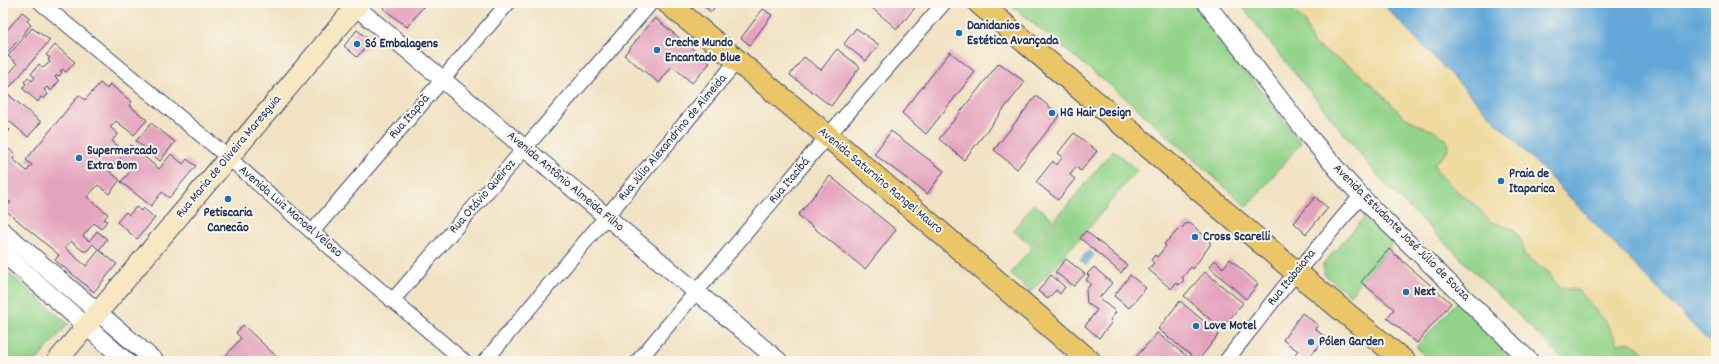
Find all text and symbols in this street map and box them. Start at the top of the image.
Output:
place label: Danidanios Estética Avançada [967,17,1059,51]
marker: Danidanios Estética Avançada [954,28,964,38]
place label: Creche Mundo Encantado Blue [665,34,741,68]
place label: Só Embalagens [365,35,439,54]
marker: Só Embalagens [352,39,362,49]
marker: Creche Mundo Encantado Blue [652,45,662,55]
street label: Rua Júlio Alexandrino de Almeida [614,70,733,206]
street label: Rua Itapoã [385,90,435,144]
street label: Rua Maria de Oliveira Maresguia [172,91,287,223]
place label: HG Hair Design [1060,104,1131,123]
marker: HG Hair Design [1047,108,1057,118]
street label: Avenida Saturnino Rangel Mauro [813,123,947,239]
street label: Avenida Antônio Almeida Filho [502,127,628,237]
place label: Supermercado Extra Bom [87,142,158,176]
marker: Supermercado Extra Bom [74,153,84,163]
street label: Rua Itacibá [765,153,815,208]
street label: Rua Otávio Queiroz [445,156,521,238]
street label: Avenida Estudante José Júlio de Souza [1328,160,1475,307]
street label: Avenida Luiz Manoel Veloso [234,161,346,263]
place label: Praia de Itaparica [1509,165,1555,199]
marker: Praia de Itaparica [1496,176,1506,186]
marker: Petiscaria Canecão [223,194,233,204]
place label: Petiscaria Canecão [204,204,253,238]
place label: Cross Scarelli [1203,228,1271,247]
marker: Cross Scarelli [1190,232,1200,242]
street label: Rua Itabaiana [1263,245,1321,310]
place label: Next [1414,283,1436,302]
marker: Next [1401,287,1411,297]
place label: Love Motel [1204,317,1257,336]
marker: Love Motel [1191,321,1201,331]
place label: Pólen Garden [1319,333,1384,352]
marker: Pólen Garden [1306,337,1316,347]

